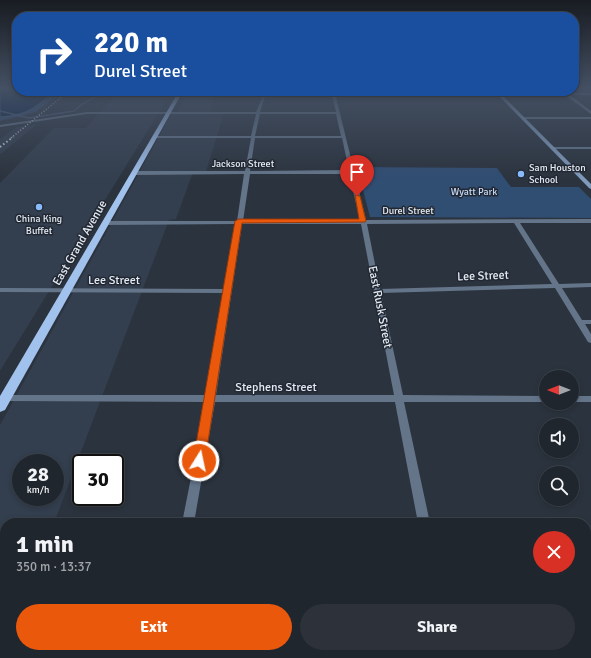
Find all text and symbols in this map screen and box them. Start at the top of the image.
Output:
text: 220 m [94,26,168,60]
icon: right [28,28,80,80]
text: Durel Street [94,60,187,82]
pin [340,155,374,196]
street label: Jackson Street [212,158,275,170]
icon: arrive [346,161,368,183]
place label: Sam Houston School [529,162,586,186]
marker: Sam Houston School [516,169,526,179]
park label: Wyatt Park [451,186,497,198]
street label: East Grand Avenue [49,198,111,288]
marker: China King Buffet [34,202,44,212]
street label: Durel Street [382,205,434,217]
place label: China King Buffet [16,213,62,237]
street label: East Rusk Street [365,265,395,349]
street label: Lee Street [457,268,509,284]
street label: Lee Street [88,273,140,288]
north arrow [539,370,579,410]
map controls [539,370,579,506]
street label: Stephens Street [235,380,317,395]
button: sound [539,418,579,458]
position arrow [178,440,220,482]
speed limit sign: 30 [72,454,124,506]
text: 28 [27,462,49,487]
button: search [539,466,579,506]
text: km/h [27,484,49,496]
text: 1 min [16,529,74,559]
button: close [533,531,575,573]
text: 350 m · 13:37 [16,559,92,575]
button: Exit [16,604,292,650]
button: Share [300,604,575,650]

